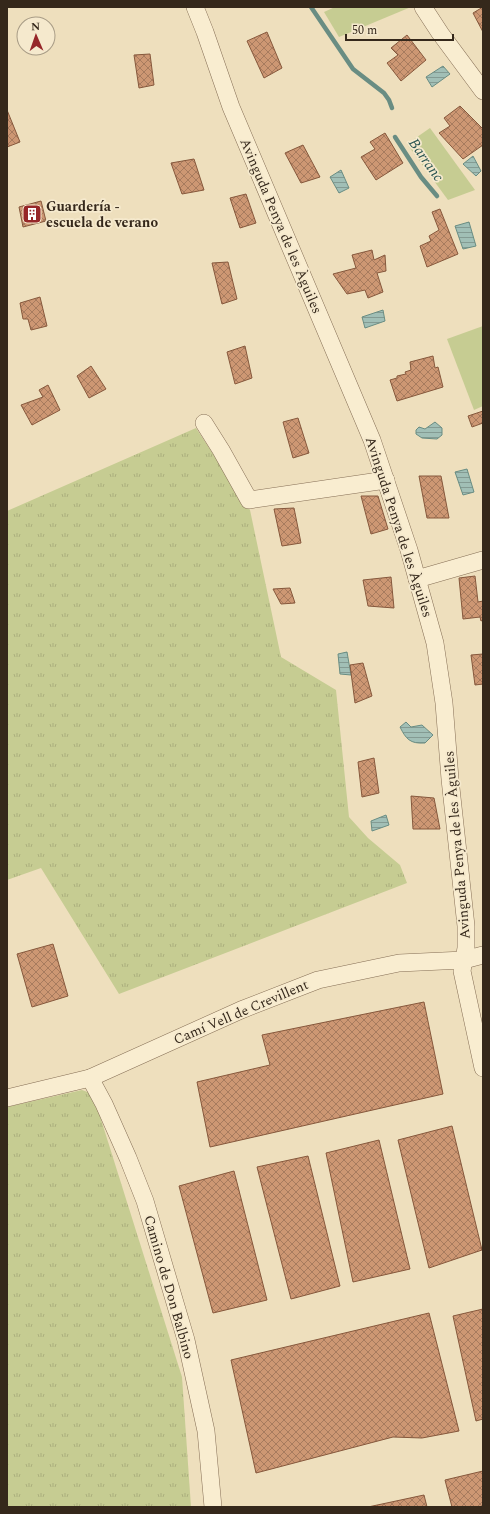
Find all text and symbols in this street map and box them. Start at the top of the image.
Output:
north arrow [16,16,56,56]
scale bar [346,16,453,42]
text: N [31,18,40,35]
text: 50 m [352,21,377,40]
water label: Barranc [403,133,450,187]
street label: Avinguda Penya de les Àguiles [234,135,328,317]
place label: Guardería - escuela de verano [46,196,158,233]
building icon: Guardería - escuela de verano [21,203,43,225]
street label: Avinguda Penya de les Àguiles [360,434,438,620]
street label: Avinguda Penya de les Àguiles [438,750,476,940]
street label: Camí Vell de Crevillent [170,974,312,1050]
street label: Camino de Don Balbino [138,1213,200,1361]

